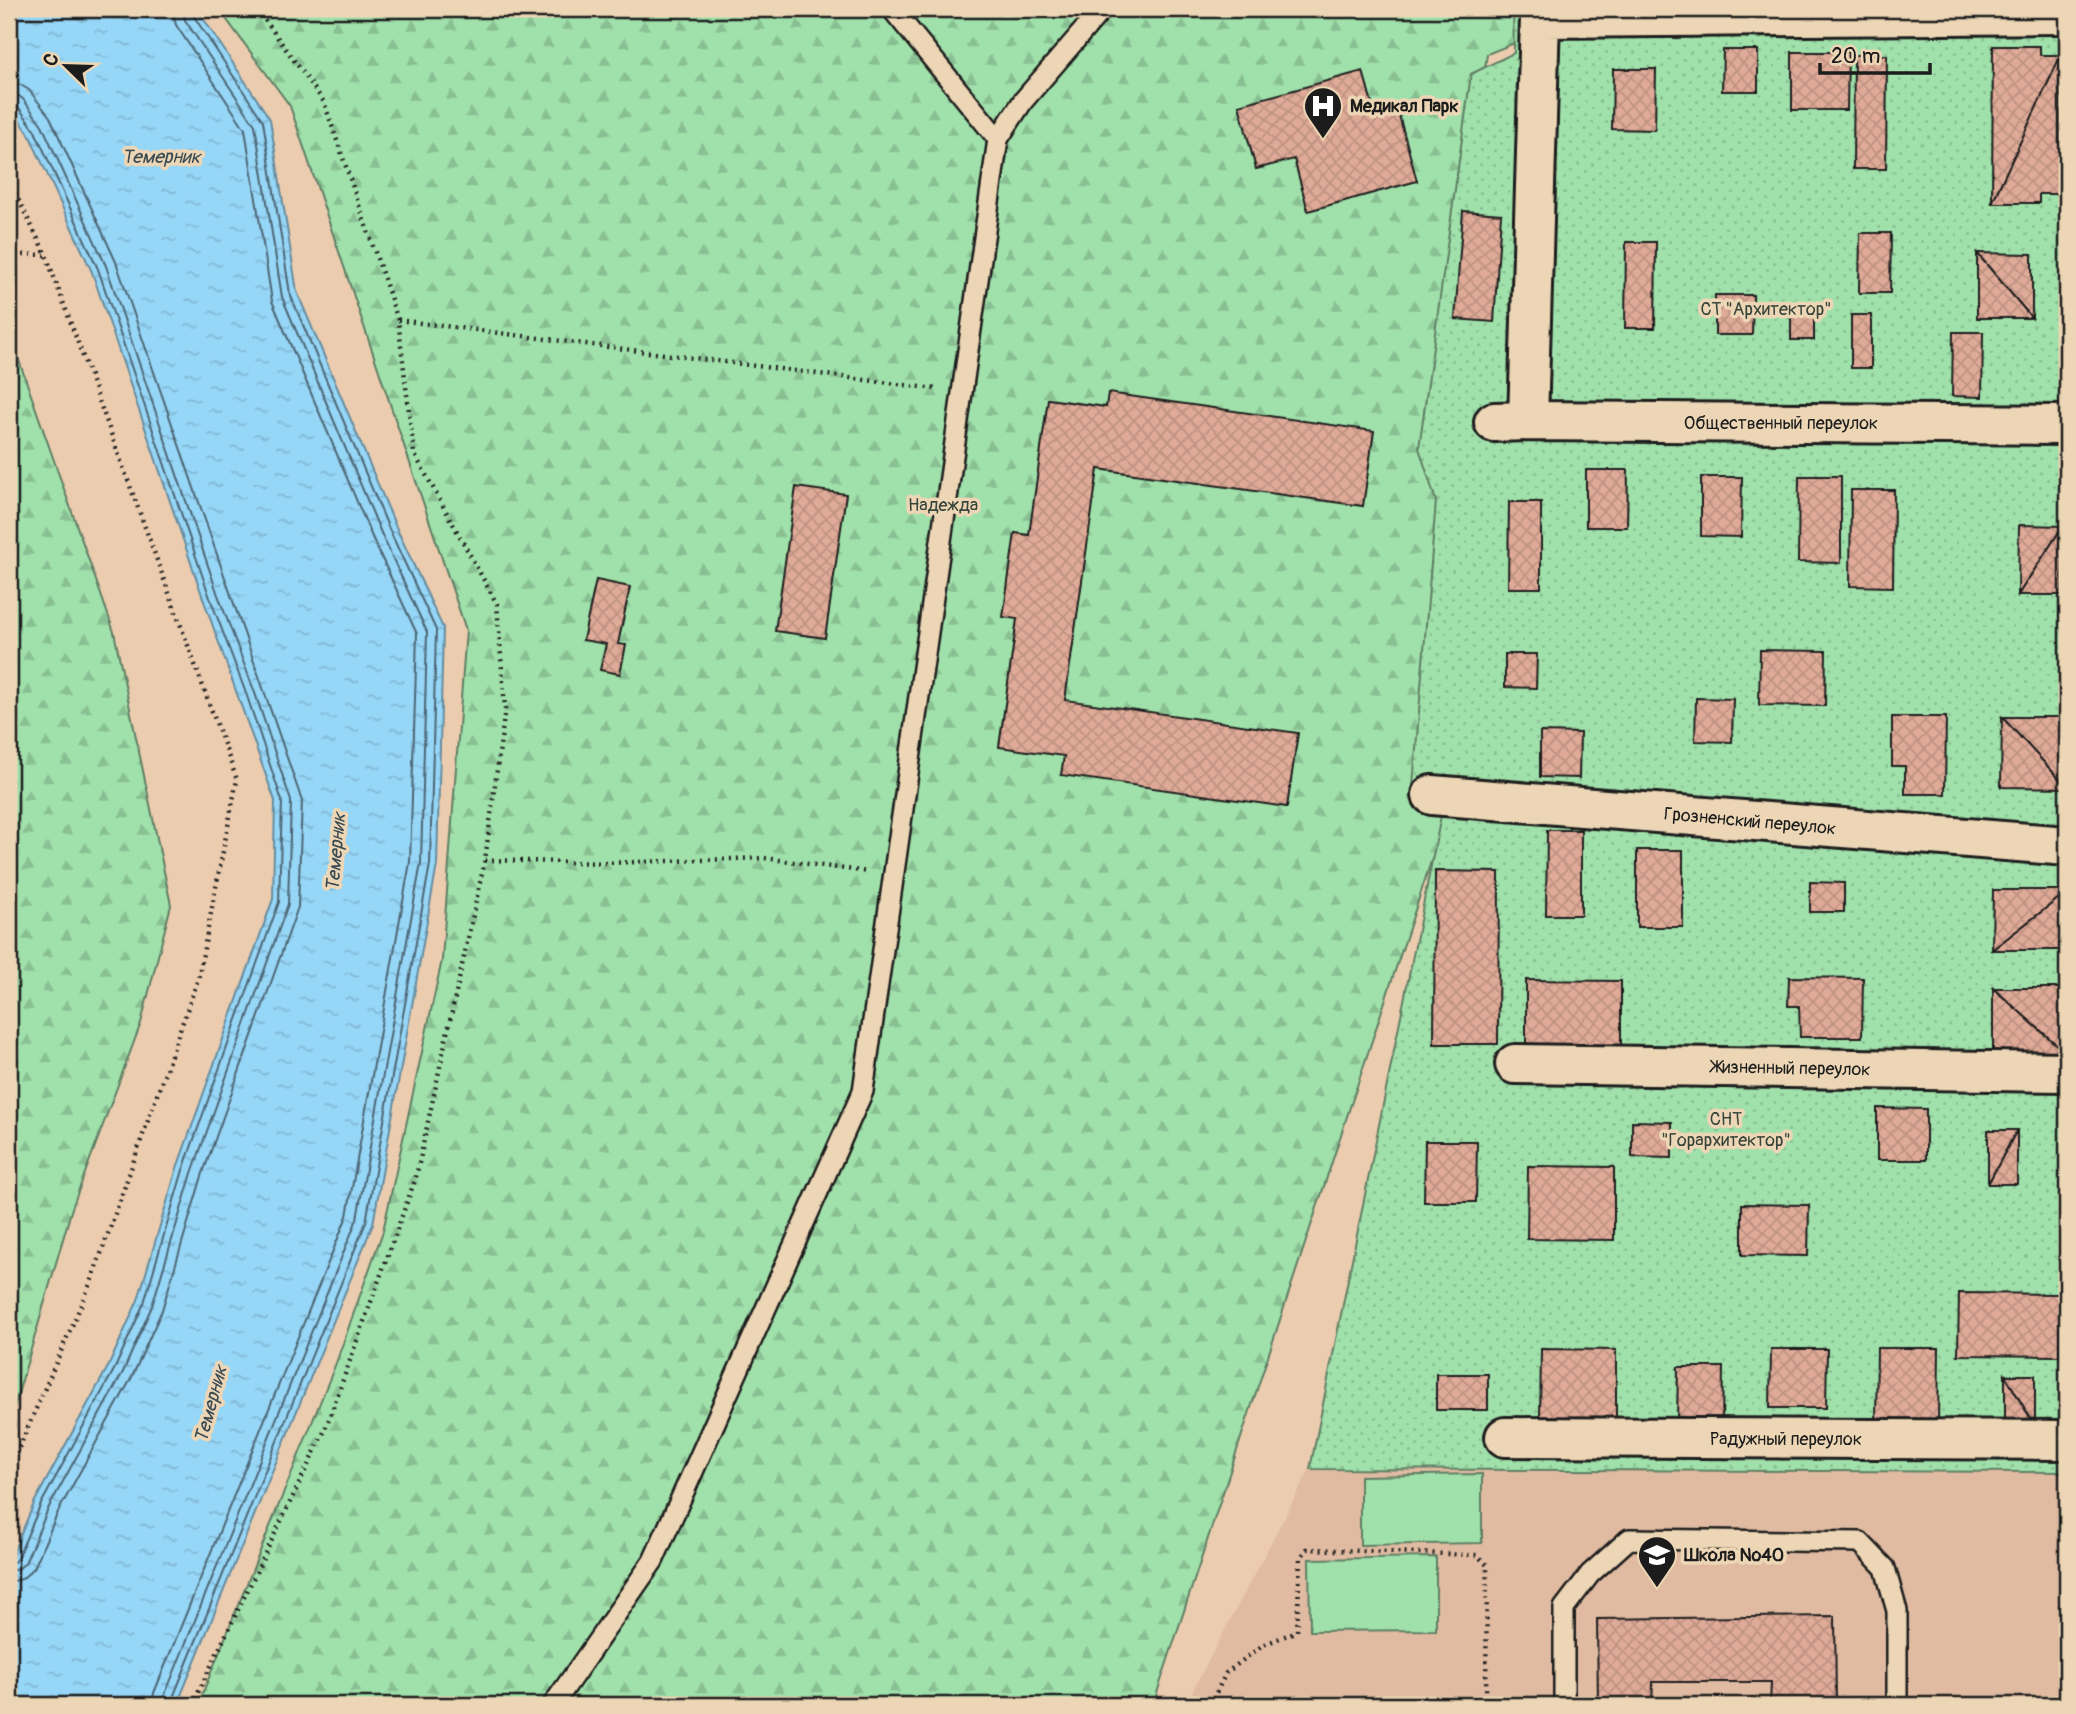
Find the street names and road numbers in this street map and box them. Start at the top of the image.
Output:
street label: Общественный переулок [1684,412,1878,435]
street label: Грозненский переулок [1663,803,1837,840]
street label: Жизненный переулок [1708,1056,1871,1081]
street label: Радужный переулок [1710,1428,1862,1451]

